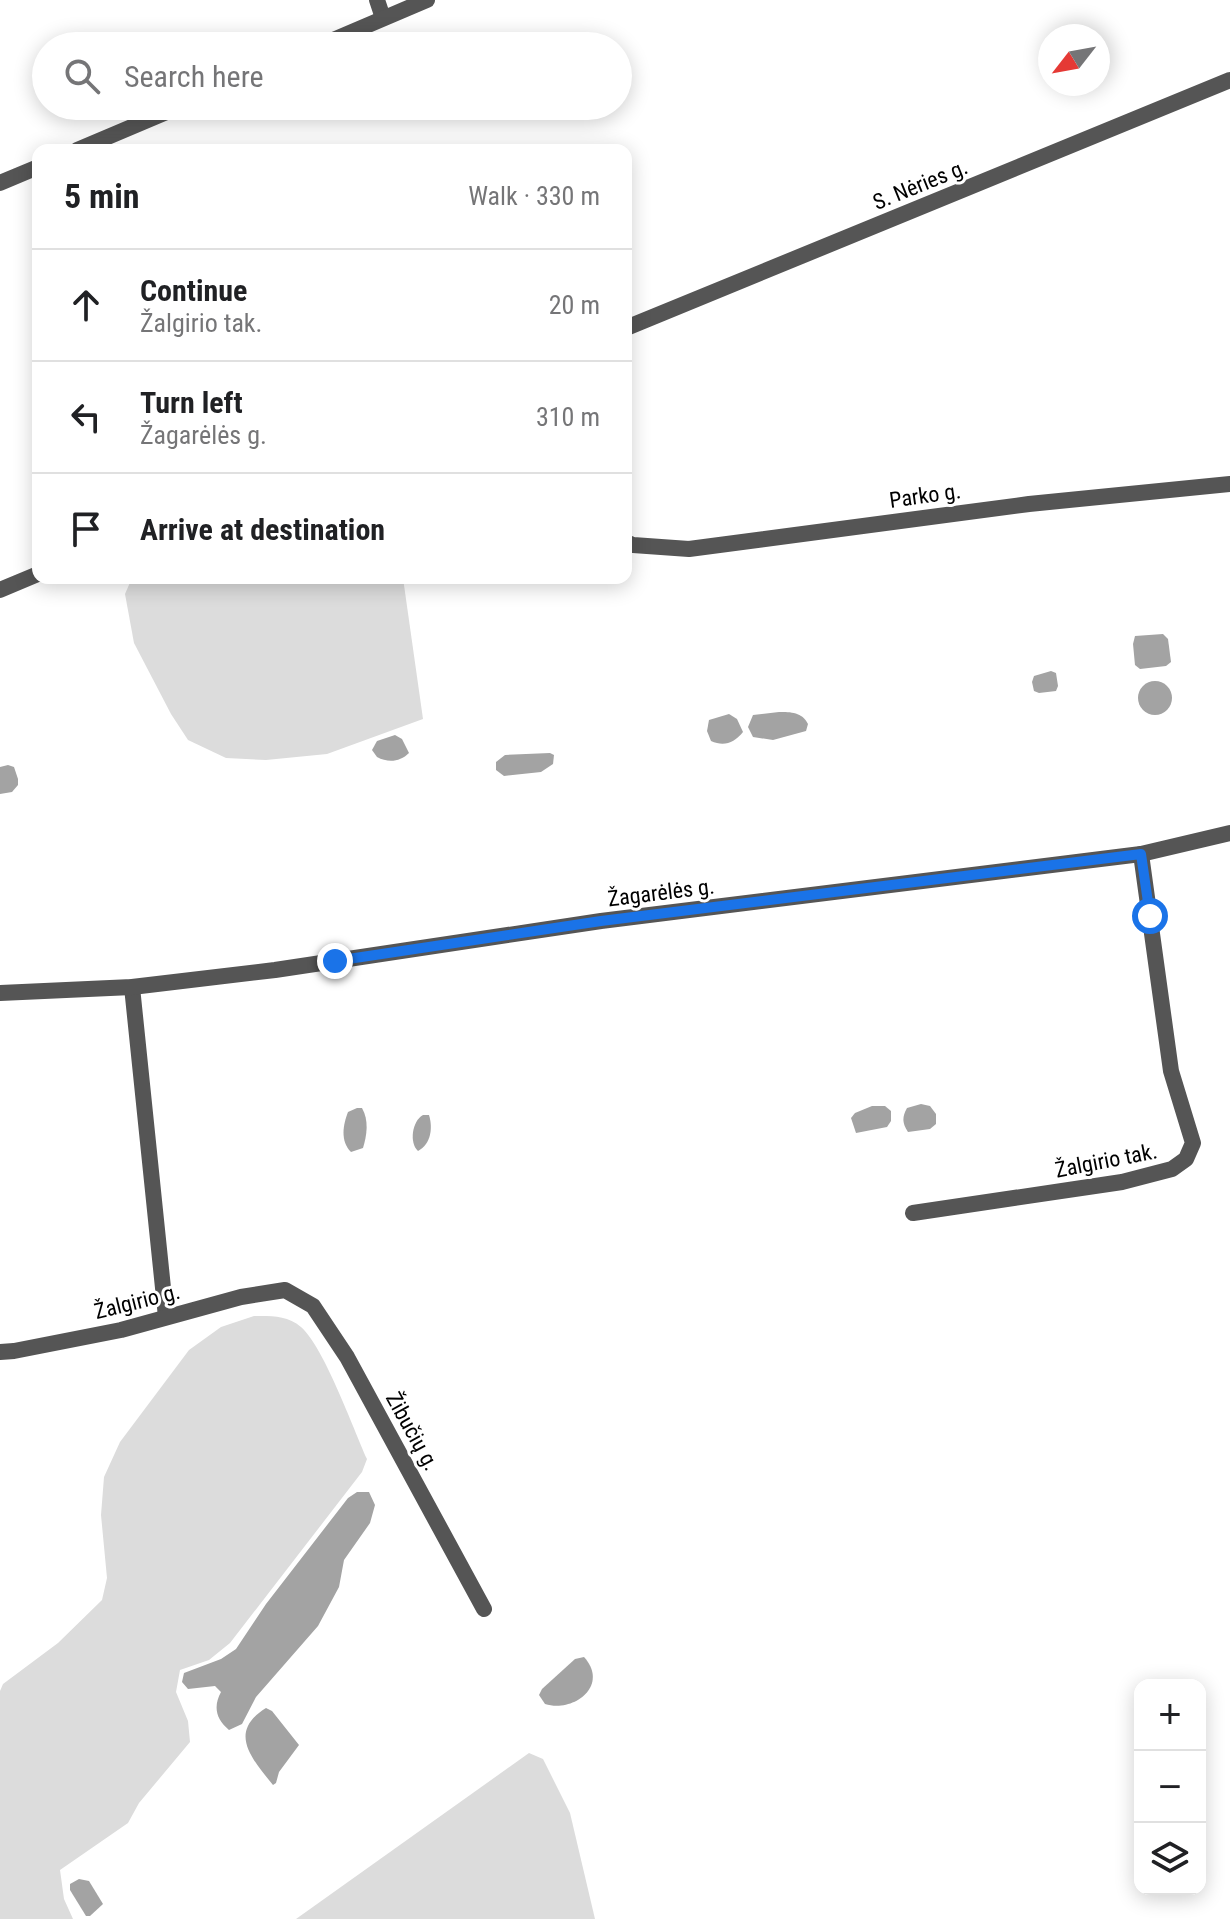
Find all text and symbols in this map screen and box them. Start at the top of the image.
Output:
north arrow [1038,24,1110,96]
search box [32,32,632,120]
icon: search [60,54,104,98]
text: Search here [124,59,264,94]
street label: S. Nėries g. [869,154,971,215]
text: 5 min [64,176,140,216]
text: Walk · 330 m [468,181,600,211]
text: Continue [140,273,247,308]
icon: ahead [64,283,108,327]
text: 20 m [549,290,600,320]
text: Žalgirio tak. [140,308,262,338]
text: Turn left [140,385,243,420]
icon: left [64,395,108,439]
text: 310 m [536,402,600,432]
text: Žagarėlės g. [140,420,267,450]
street label: Parko g. [888,478,962,513]
icon: arrive [64,507,108,551]
text: Arrive at destination [140,512,385,547]
street label: Žagarėlės g. [606,874,716,911]
route start [1132,898,1168,934]
route end [317,943,353,979]
street label: Žalgirio tak. [1053,1138,1159,1183]
street label: Žalgirio g. [92,1279,183,1324]
street label: Žibučių g. [381,1388,444,1475]
map controls [1134,1679,1206,1895]
button: + [1134,1679,1206,1751]
button: − [1134,1751,1206,1823]
button: layers [1134,1823,1206,1895]

